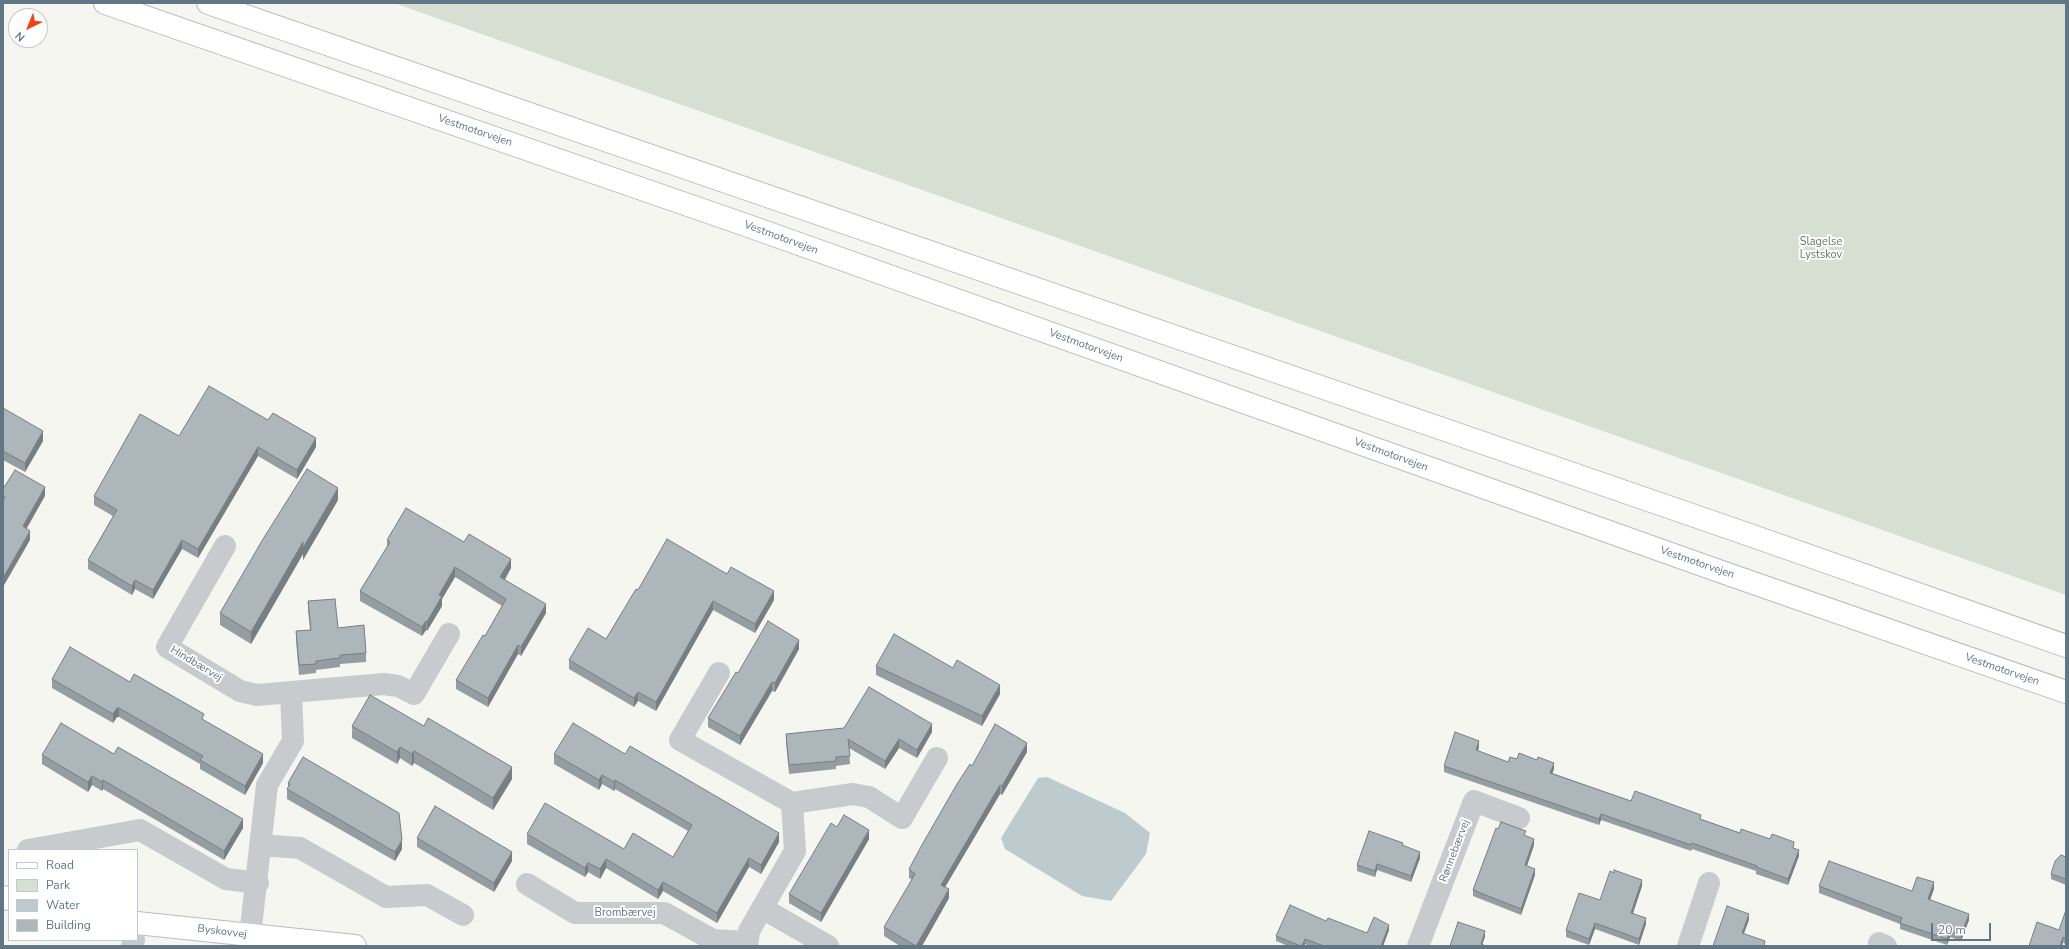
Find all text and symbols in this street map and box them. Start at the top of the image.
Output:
north arrow [8,8,48,48]
text: N [12,28,28,45]
street label: Vestmotorvejen [436,112,514,150]
street label: Vestmotorvejen [742,219,820,257]
park label: Slagelse Lystskov [1800,235,1842,261]
street label: Vestmotorvejen [1047,327,1125,365]
street label: Vestmotorvejen [1352,436,1430,474]
street label: Vestmotorvejen [1658,544,1736,582]
street label: Hindbærvej [168,643,224,685]
street label: Vestmotorvejen [1963,651,2041,689]
street label: Rønnebærvej [1437,818,1473,884]
legend [8,849,138,941]
text: Road [46,857,74,873]
text: Park [46,877,70,893]
text: Water [46,897,80,913]
street label: Brombærvej [594,906,656,920]
scale bar [1933,915,1993,941]
text: Building [46,917,91,933]
street label: Byskovvej [197,922,247,942]
text: 20 m [1938,922,1966,938]

